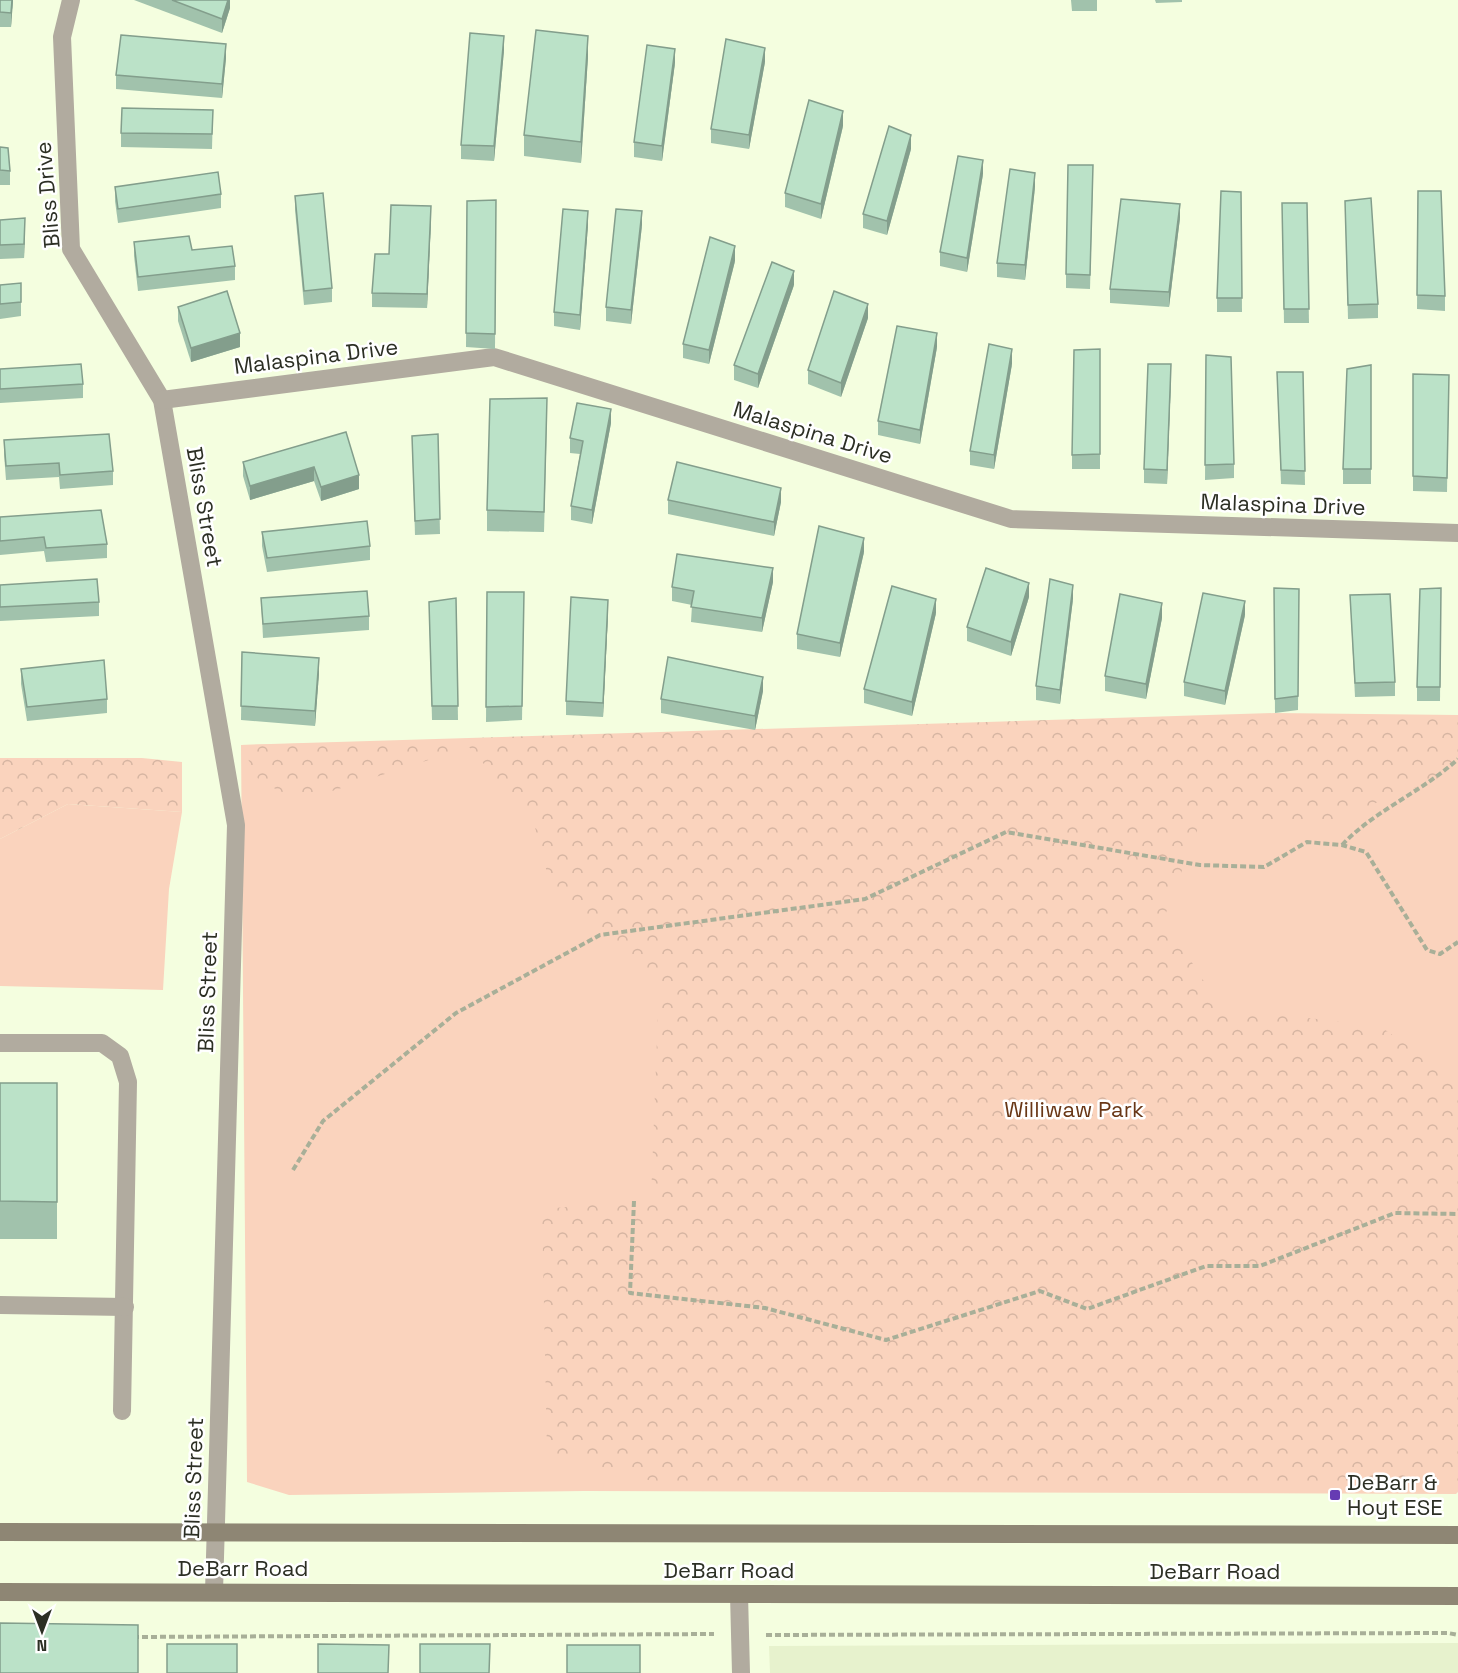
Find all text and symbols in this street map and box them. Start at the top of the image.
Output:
street label: Bliss Drive [28,141,66,249]
street label: Malaspina Drive [232,332,400,380]
street label: Malaspina Drive [730,394,896,470]
street label: Bliss Street [181,445,229,569]
street label: Malaspina Drive [1200,487,1366,521]
street label: Bliss Street [191,931,223,1053]
park label: Williwaw Park [1004,1095,1144,1123]
street label: Bliss Street [177,1417,209,1539]
place label: DeBarr & Hoyt ESE [1347,1468,1443,1521]
marker: DeBarr & Hoyt ESE [1328,1488,1342,1502]
street label: DeBarr Road [177,1554,309,1582]
street label: DeBarr Road [663,1556,795,1584]
street label: DeBarr Road [1149,1557,1281,1585]
north arrow [12,1601,72,1661]
text: N [37,1635,47,1656]

